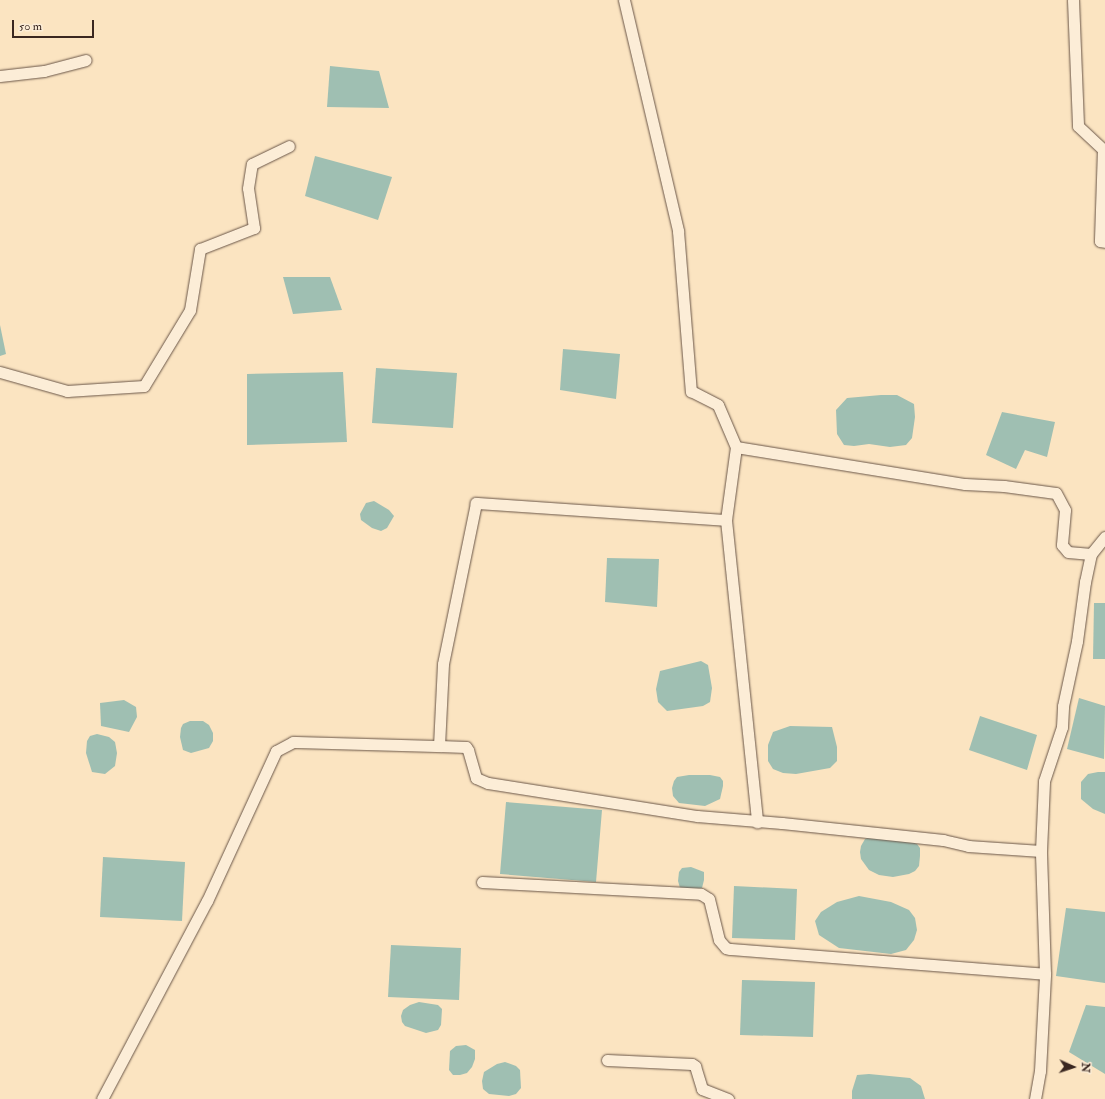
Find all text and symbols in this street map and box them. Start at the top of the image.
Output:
scale bar [14,12,96,38]
text: 50 m [19,19,42,34]
north arrow [1053,1047,1093,1087]
text: N [1079,1062,1092,1073]

